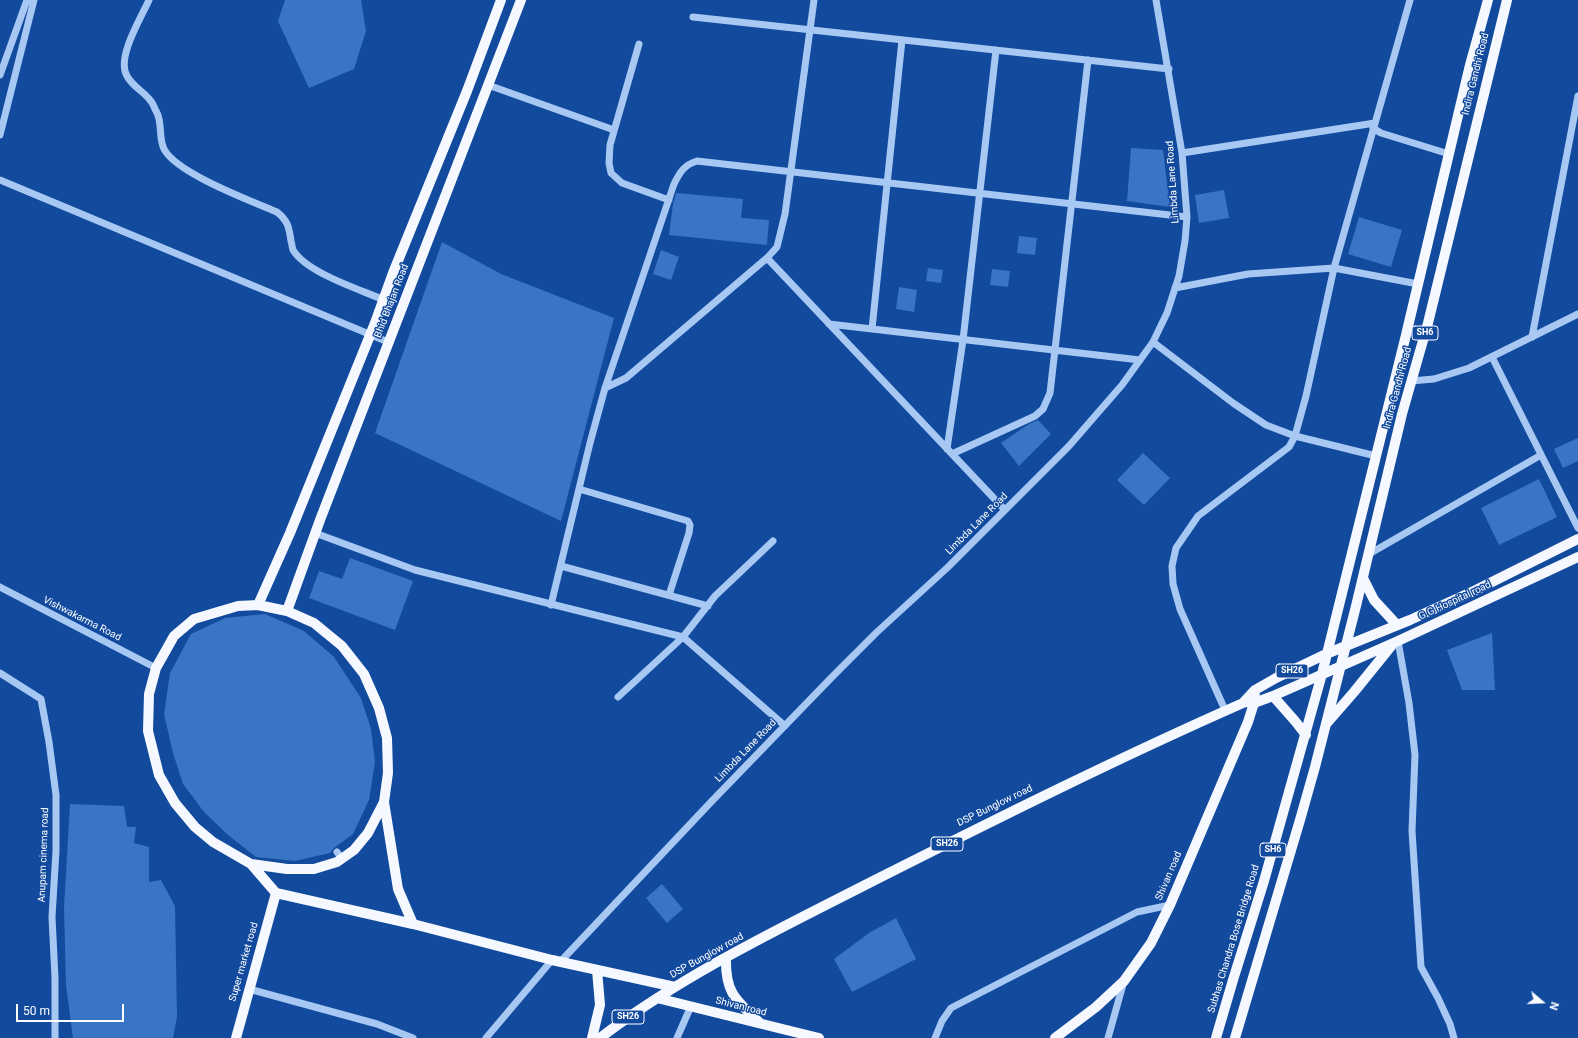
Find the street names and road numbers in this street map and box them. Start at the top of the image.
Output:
street label: Indira Gandhi Road [1460,32,1492,116]
street label: Limbda Lane Road [1164,140,1182,224]
street label: Bhid Bhajan Road [372,262,412,340]
road number: SH6 [1412,326,1438,340]
street label: Indira Gandhi Road [1381,346,1415,430]
street label: Limbda Lane Road [943,490,1011,558]
street label: G.G Hospital road [1417,579,1493,623]
street label: Vishwakarma Road [41,594,123,644]
road number: SH26 [1276,664,1308,678]
street label: Limbda Lane Road [713,717,779,785]
street label: DSP Bunglow road [955,783,1035,829]
street label: Anupam cinema road [36,807,52,903]
road number: SH26 [931,837,963,851]
road number: SH6 [1260,843,1286,857]
street label: Shivan road [1153,850,1185,902]
street label: Subhas Chandra Bose Bridge Road [1206,863,1262,1015]
street label: Super market road [227,921,261,1003]
street label: DSP Bunglow road [668,931,746,981]
street label: Shivan road [714,995,768,1019]
road number: SH26 [612,1010,644,1024]

